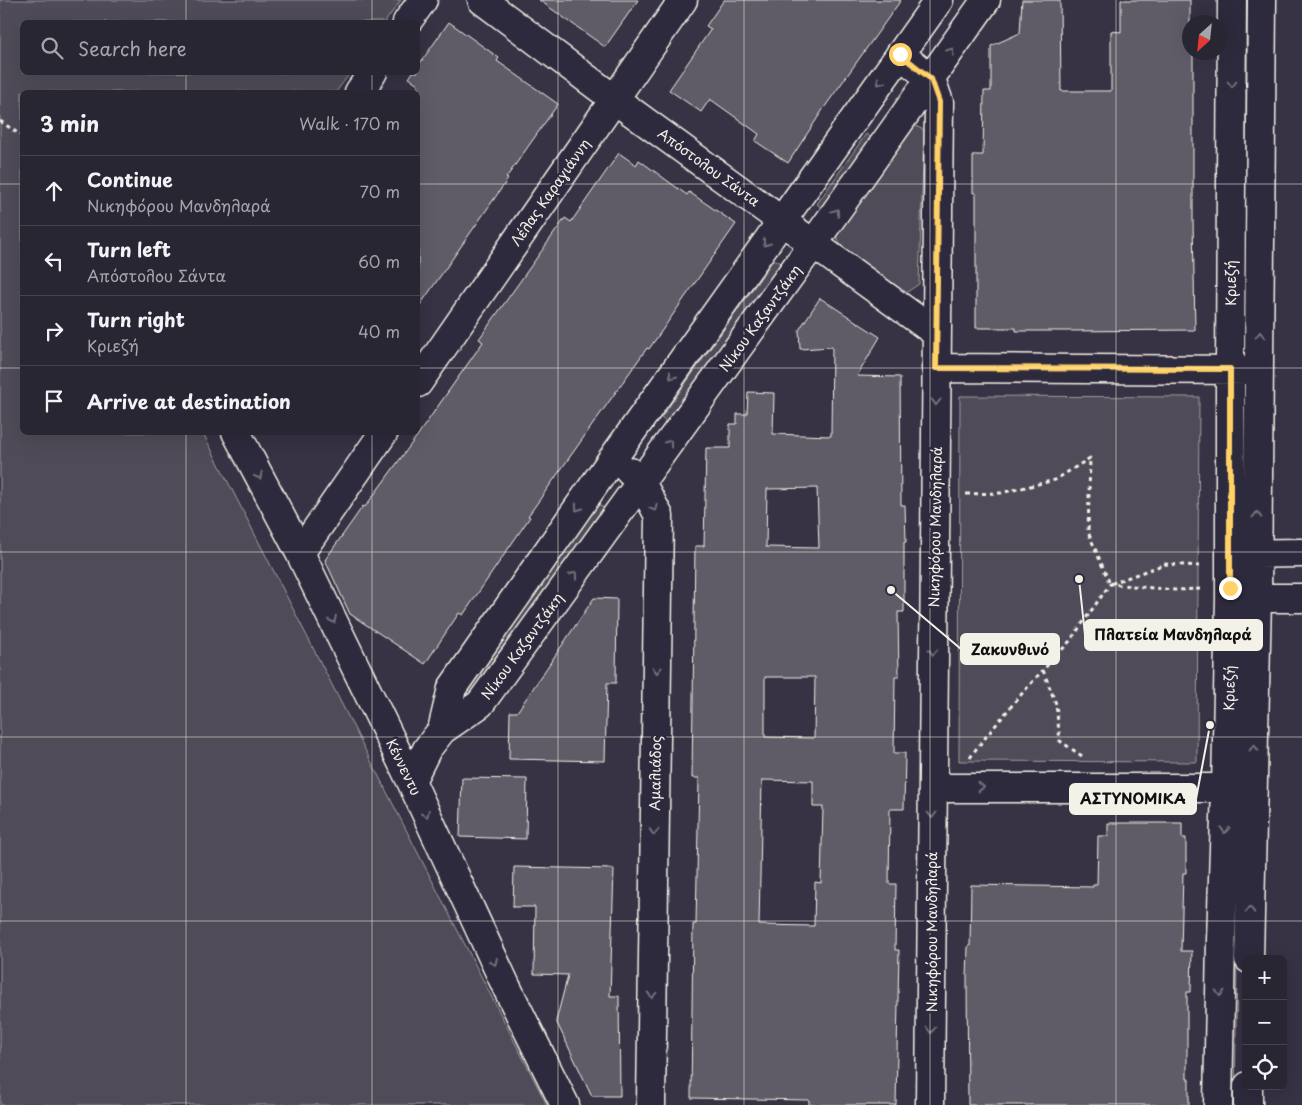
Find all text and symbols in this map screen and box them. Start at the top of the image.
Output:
north arrow [1182,15,1227,60]
search box [20,20,420,75]
icon: search [38,34,66,62]
text: Search here [78,34,187,62]
route start [889,43,912,66]
one-way arrow [945,47,954,57]
one-way arrow [877,76,886,86]
one-way arrow [1226,80,1237,88]
text: 3 min [40,107,99,139]
text: Walk · 170 m [299,111,400,135]
street label: Απόστολου Σάντα [654,123,764,211]
street label: Λέλας Καραγιάννη [505,134,595,250]
text: Continue [87,165,173,193]
icon: ahead [40,177,68,205]
text: 70 m [360,179,400,203]
text: Νικηφόρου Μανδηλαρά [87,193,271,217]
one-way arrow [830,208,839,218]
text: Turn left [87,235,171,263]
one-way arrow [763,237,772,247]
icon: left [40,247,68,275]
text: 60 m [358,249,400,273]
street label: Νίκου Καζαντζάκη [714,260,806,376]
street label: Κριεζή [1220,260,1241,306]
text: Απόστολου Σάντα [87,263,226,287]
text: Turn right [87,305,185,333]
icon: right [40,317,68,345]
text: 40 m [358,319,400,343]
one-way arrow [1255,331,1265,338]
text: Κριεζή [87,333,139,357]
one-way arrow [669,370,678,380]
icon: arrive [40,387,68,415]
text: Arrive at destination [87,387,291,415]
one-way arrow [931,398,941,406]
one-way arrow [664,440,672,449]
street label: Νικηφόρου Μανδηλαρά [923,446,947,608]
one-way arrow [253,470,263,479]
one-way arrow [575,503,584,512]
one-way arrow [648,503,658,512]
one-way arrow [1252,511,1263,519]
one-way arrow [568,571,577,580]
route end [1219,577,1242,600]
street label: Νίκου Καζαντζάκη [476,588,568,704]
one-way arrow [327,615,337,624]
callout: Πλατεία Μανδηλαρά [1085,620,1262,650]
text: Πλατεία Μανδηλαρά [1094,622,1252,645]
callout: Ζακυνθινό [961,634,1059,664]
text: Ζακυνθινό [971,637,1049,660]
one-way arrow [928,648,939,656]
street label: Κριεζή [1218,665,1240,711]
one-way arrow [651,666,662,674]
street label: Κέννεντυ [381,735,427,799]
street label: Αμαλιάδος [644,735,666,811]
one-way arrow [1249,743,1259,751]
one-way arrow [978,782,986,792]
callout: ΑΣΤΥΝΟΜΙΚΑ [1070,784,1196,814]
text: ΑΣΤΥΝΟΜΙΚΑ [1079,786,1186,809]
one-way arrow [420,809,430,818]
one-way arrow [927,811,937,819]
one-way arrow [1219,826,1230,834]
one-way arrow [649,829,660,837]
street label: Νικηφόρου Μανδηλαρά [921,852,942,1012]
one-way arrow [1245,906,1256,914]
map controls [1242,955,1287,1090]
button: + [1242,955,1287,1000]
one-way arrow [488,957,499,966]
one-way arrow [1215,989,1225,997]
one-way arrow [647,992,657,999]
button: − [1242,1000,1287,1045]
one-way arrow [926,1026,936,1034]
button: locate [1242,1045,1287,1090]

